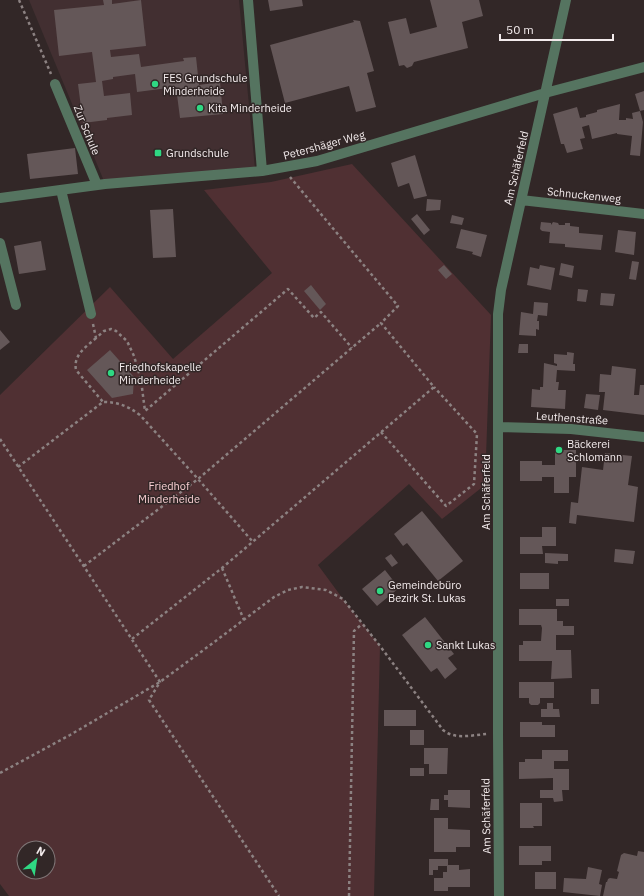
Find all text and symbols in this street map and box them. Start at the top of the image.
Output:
scale bar [500,16,613,42]
text: 50 m [506,22,534,37]
place label: FES Grundschule Minderheide [163,71,248,98]
marker: FES Grundschule Minderheide [150,79,160,89]
place label: Kita Minderheide [208,101,292,115]
street label: Zur Schule [71,103,103,157]
marker: Kita Minderheide [195,103,205,113]
street label: Petershäger Weg [282,127,366,163]
street label: Am Schäferfeld [501,129,531,207]
place label: Grundschule [166,146,229,160]
marker: Grundschule [153,148,163,158]
street label: Schnuckenweg [546,184,622,206]
place label: Friedhofskapelle Minderheide [119,360,201,387]
marker: Friedhofskapelle Minderheide [106,368,116,378]
street label: Leuthenstraße [536,408,608,428]
place label: Bäckerei Schlomann [567,437,622,464]
marker: Bäckerei Schlomann [554,445,564,455]
street label: Am Schäferfeld [479,454,493,530]
park label: Friedhof Minderheide [138,479,200,506]
place label: Gemeindebüro Bezirk St. Lukas [388,578,466,605]
marker: Gemeindebüro Bezirk St. Lukas [375,586,385,596]
place label: Sankt Lukas [436,638,495,652]
marker: Sankt Lukas [423,640,433,650]
street label: Am Schäferfeld [478,778,494,854]
north arrow [16,840,56,880]
text: N [34,843,48,859]

